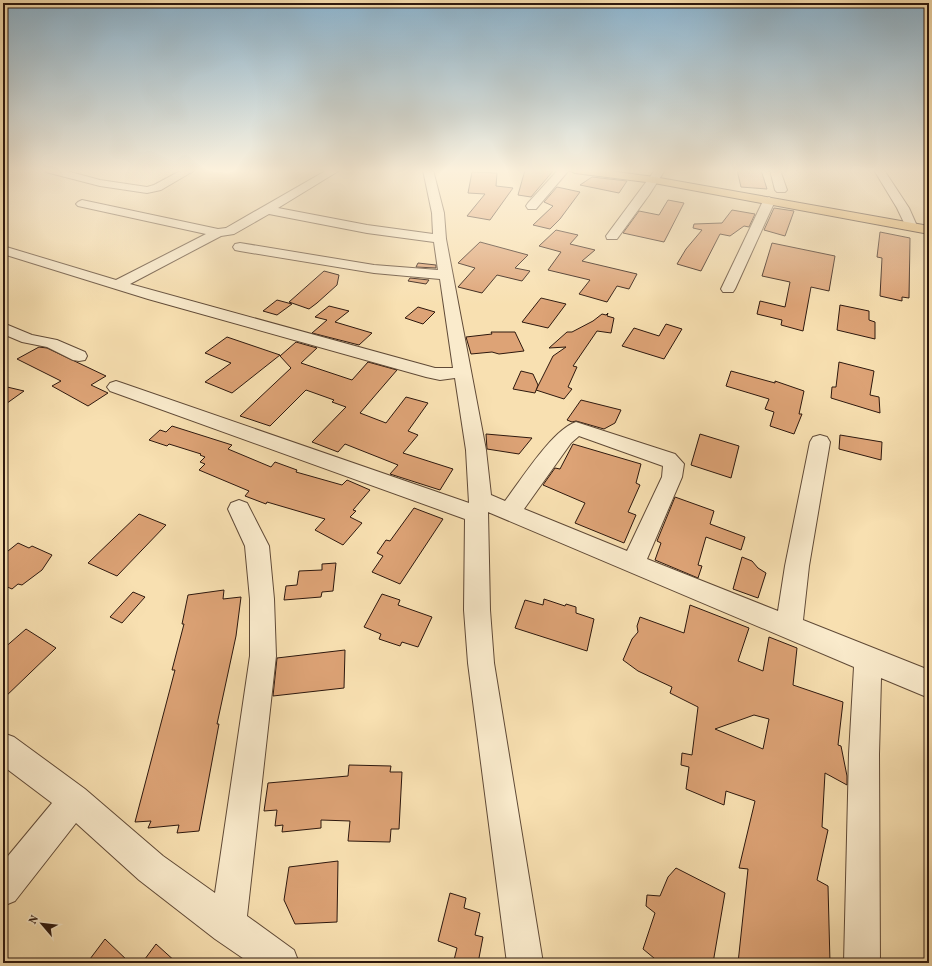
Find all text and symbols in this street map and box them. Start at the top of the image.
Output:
north arrow [22,904,62,944]
text: N [26,913,43,927]

